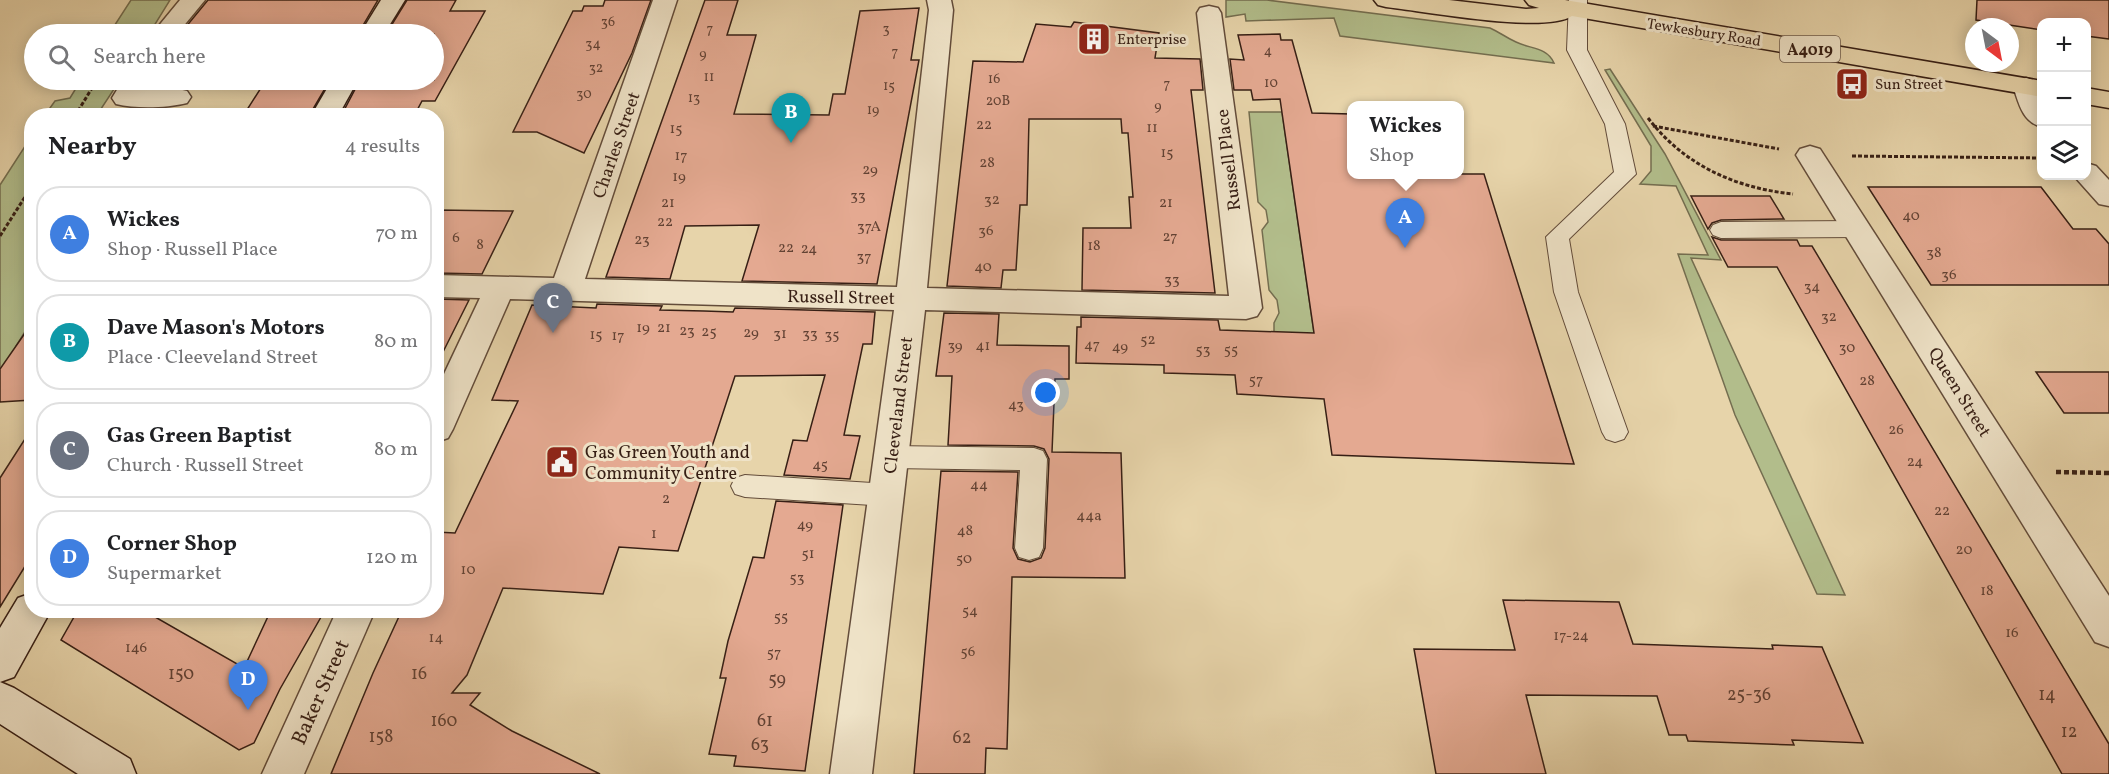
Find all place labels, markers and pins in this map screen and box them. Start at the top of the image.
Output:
building icon: Enterprise [1076,21,1112,57]
place label: Enterprise [1117,30,1186,51]
bus stop icon: Sun Street [1834,66,1870,102]
place label: Sun Street [1875,75,1943,96]
pin: B [772,94,810,143]
pin: A [1386,198,1424,248]
pin: C [534,284,572,333]
place label: Gas Green Youth and Community Centre [585,441,750,487]
public building icon: Gas Green Youth and Community Centre [544,444,580,480]
pin: D [228,660,268,710]

